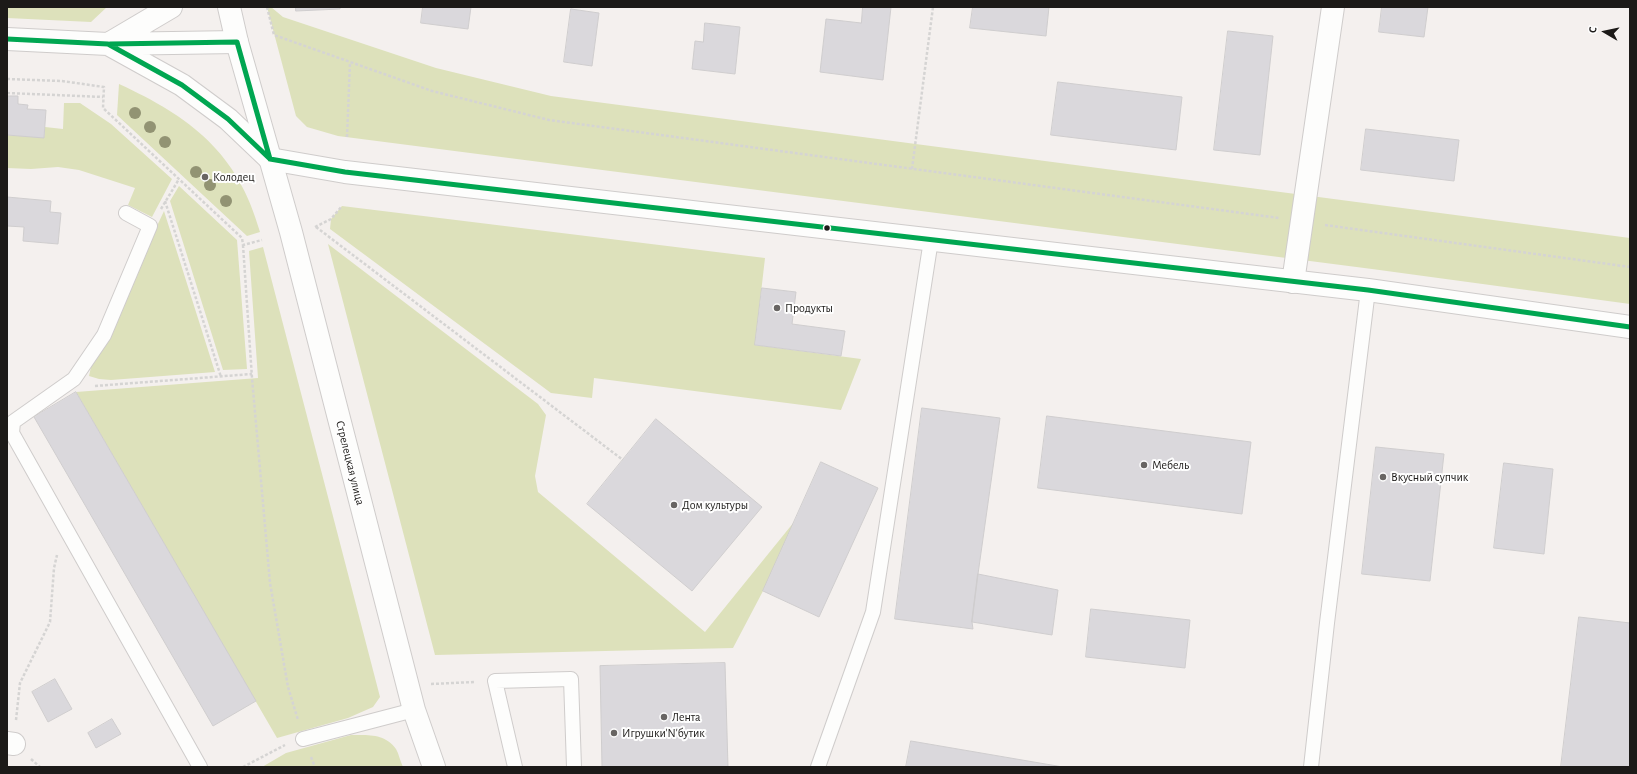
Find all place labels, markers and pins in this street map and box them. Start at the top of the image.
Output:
place label: Колодец [213,170,255,184]
marker: Колодец [200,172,210,182]
unlabelled marker [822,223,832,233]
place label: Продукты [785,301,833,315]
marker: Продукты [772,303,782,313]
place label: Мебель [1152,458,1189,472]
marker: Мебель [1139,460,1149,470]
place label: Вкусный супчик [1391,470,1468,484]
marker: Вкусный супчик [1378,472,1388,482]
place label: Дом культуры [682,498,748,512]
marker: Дом культуры [669,500,679,510]
place label: Лента [672,710,700,724]
marker: Лента [659,712,669,722]
place label: Игрушки'N'бутик [622,726,705,740]
marker: Игрушки'N'бутик [609,728,619,738]

